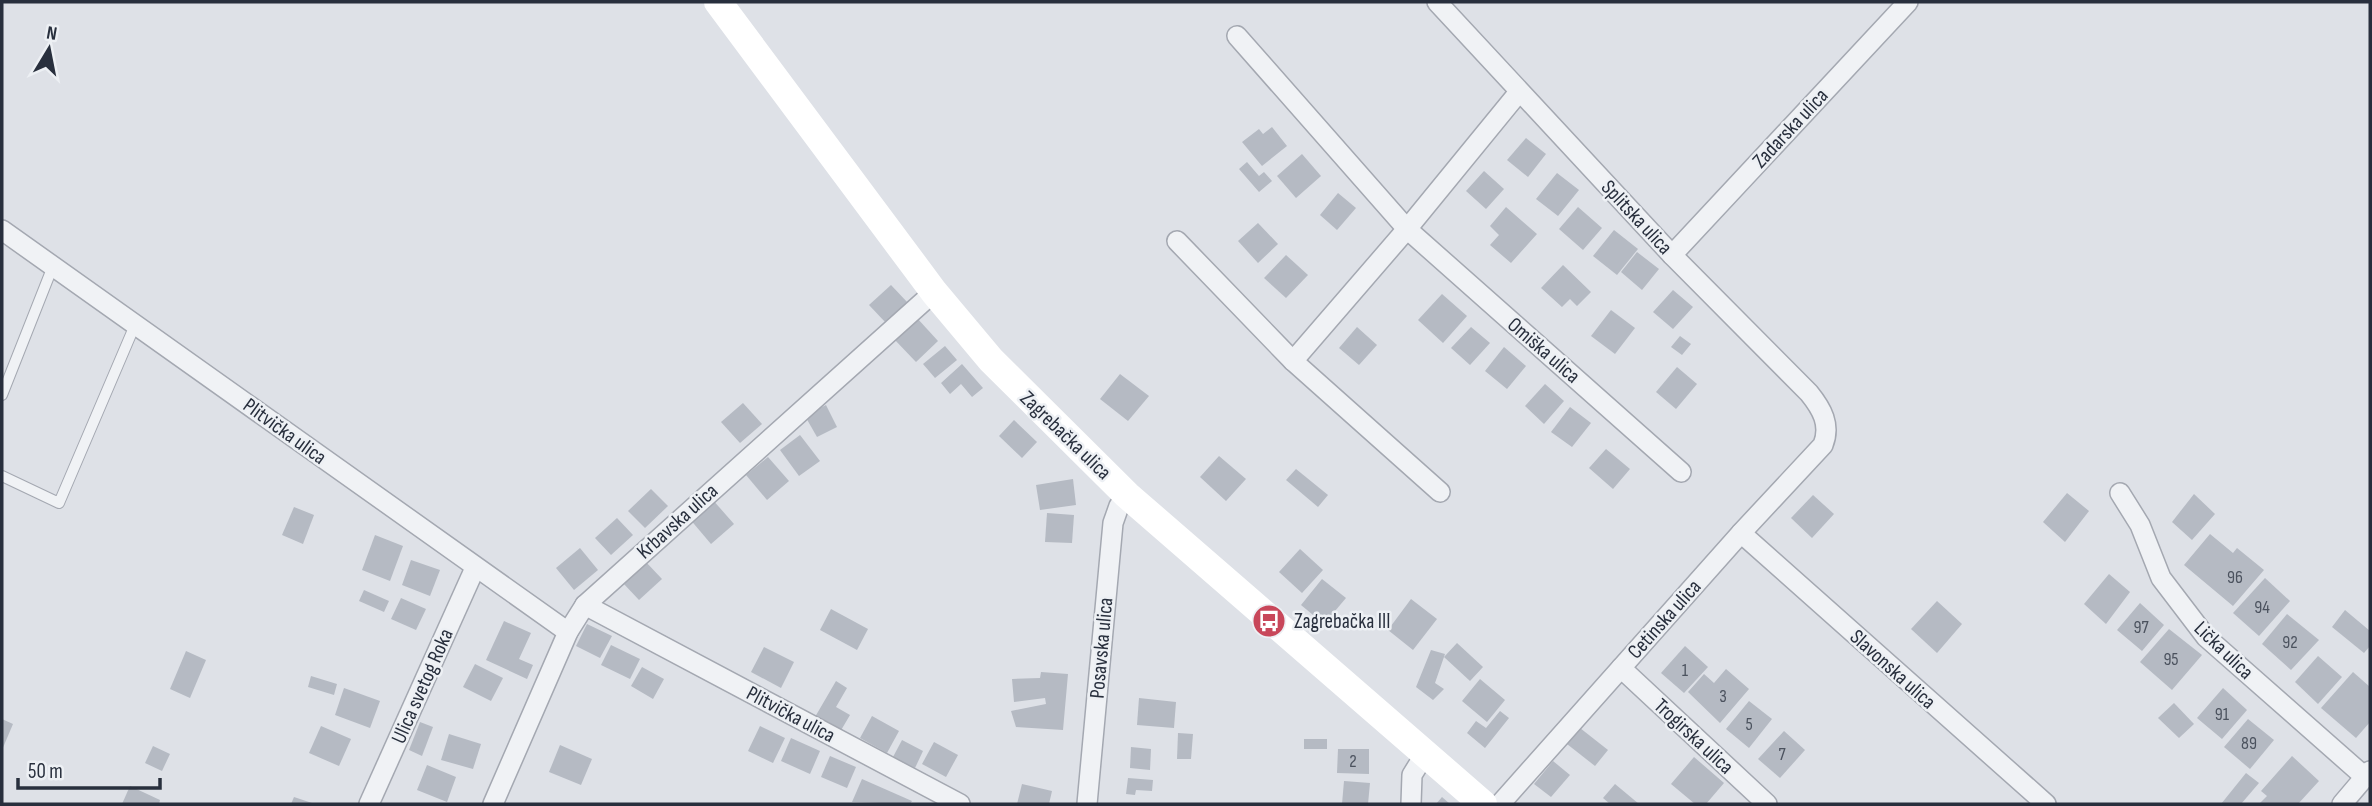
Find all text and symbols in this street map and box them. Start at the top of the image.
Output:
north arrow [14,14,84,84]
text: N [45,22,59,46]
street label: Zadarska ulica [1747,83,1833,173]
street label: Splitska ulica [1596,175,1677,260]
street label: Omiška ulica [1502,312,1585,389]
street label: Zagrebačka ulica [1015,386,1116,485]
street label: Plitvička ulica [238,393,331,470]
street label: Krbavska ulica [632,478,723,564]
house number: 96 [2227,567,2243,588]
street label: Cetinska ulica [1622,575,1706,664]
street label: Posavska ulica [1085,596,1118,700]
house number: 94 [2254,597,2270,618]
bus stop icon: Zagrebačka III [1250,602,1288,640]
place label: Zagrebačka III [1294,609,1390,634]
street label: Lička ulica [2189,616,2259,685]
house number: 97 [2133,617,2149,638]
street label: Slavonska ulica [1845,624,1941,714]
street label: Ulica svetog Roka [386,625,459,747]
house number: 92 [2282,632,2298,653]
house number: 95 [2163,649,2179,670]
house number: 1 [1682,660,1689,681]
street label: Plitvička ulica [742,681,839,748]
house number: 3 [1719,686,1727,707]
street label: Trogirska ulica [1649,693,1739,779]
house number: 91 [2215,704,2230,725]
house number: 5 [1745,714,1753,735]
house number: 89 [2241,733,2257,754]
house number: 7 [1778,744,1786,765]
scale bar [18,746,159,790]
house number: 2 [1349,751,1357,772]
text: 50 m [28,759,63,784]

